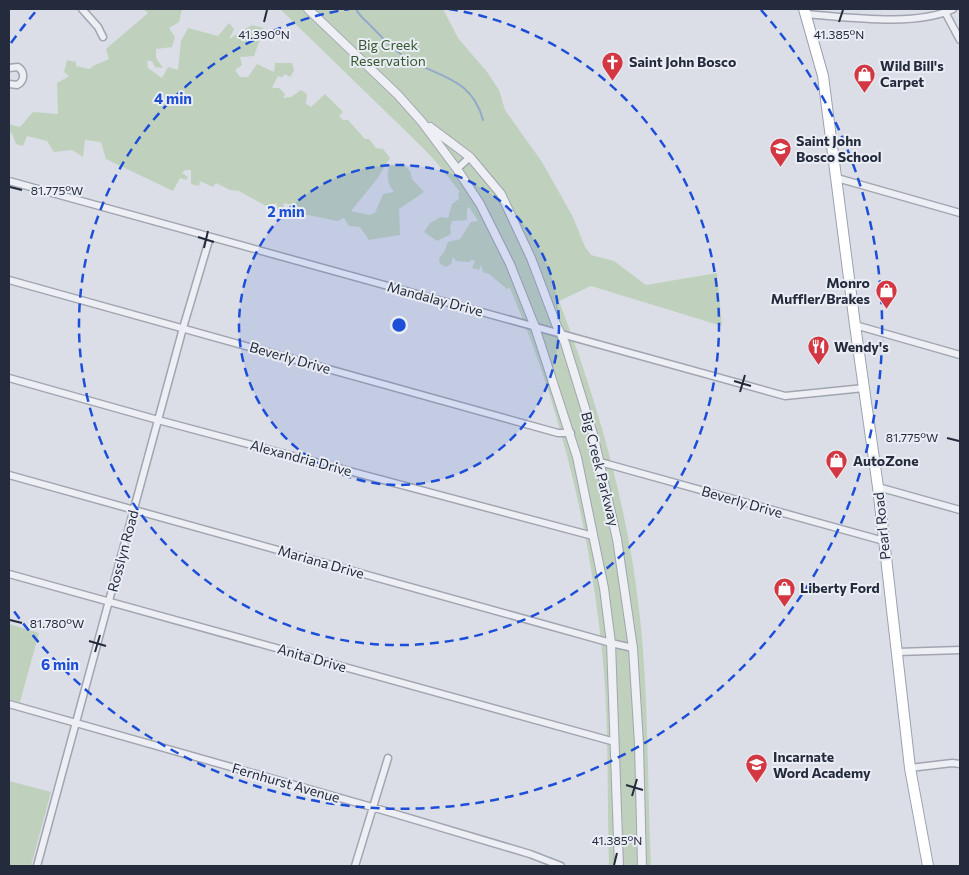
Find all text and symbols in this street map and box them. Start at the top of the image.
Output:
text: 41.390°N [238,27,290,41]
text: 41.385°N [814,27,864,41]
park label: Big Creek Reservation [350,36,426,69]
church icon: Saint John Bosco [601,50,625,81]
place label: Saint John Bosco [629,53,736,70]
place label: Wild Bill's Carpet [880,57,944,90]
shop icon: Wild Bill's Carpet [852,62,876,93]
text: 4 min [154,89,192,107]
place label: Saint John Bosco School [796,132,882,165]
school or university icon: Saint John Bosco School [768,137,792,168]
text: 81.775°W [31,183,83,197]
text: 2 min [267,202,305,220]
place label: Monro Muffler/Brakes [771,274,870,307]
street label: Mandalay Drive [385,278,485,319]
shop icon: Monro Muffler/Brakes [874,279,898,310]
centre of rings [390,316,408,334]
restaurant icon: Wendy's [806,335,830,366]
street label: Beverly Drive [248,338,333,377]
place label: Wendy's [834,338,889,355]
street label: Big Creek Parkway [578,410,623,528]
text: 81.775°W [886,430,938,444]
street label: Alexandria Drive [248,436,354,479]
shop icon: AutoZone [825,449,849,480]
place label: AutoZone [853,452,919,469]
street label: Beverly Drive [700,482,785,521]
street label: Pearl Road [870,491,893,561]
street label: Rosslyn Road [103,508,142,594]
street label: Mariana Drive [276,541,366,582]
shop icon: Liberty Ford [772,576,796,607]
place label: Liberty Ford [800,579,880,596]
text: 81.780°W [30,616,84,630]
street label: Anita Drive [276,640,349,675]
text: 6 min [41,655,79,673]
place label: Incarnate Word Academy [773,748,871,781]
school or university icon: Incarnate Word Academy [745,753,769,784]
street label: Fernhurst Avenue [230,759,342,806]
text: 41.385°N [592,833,642,847]

